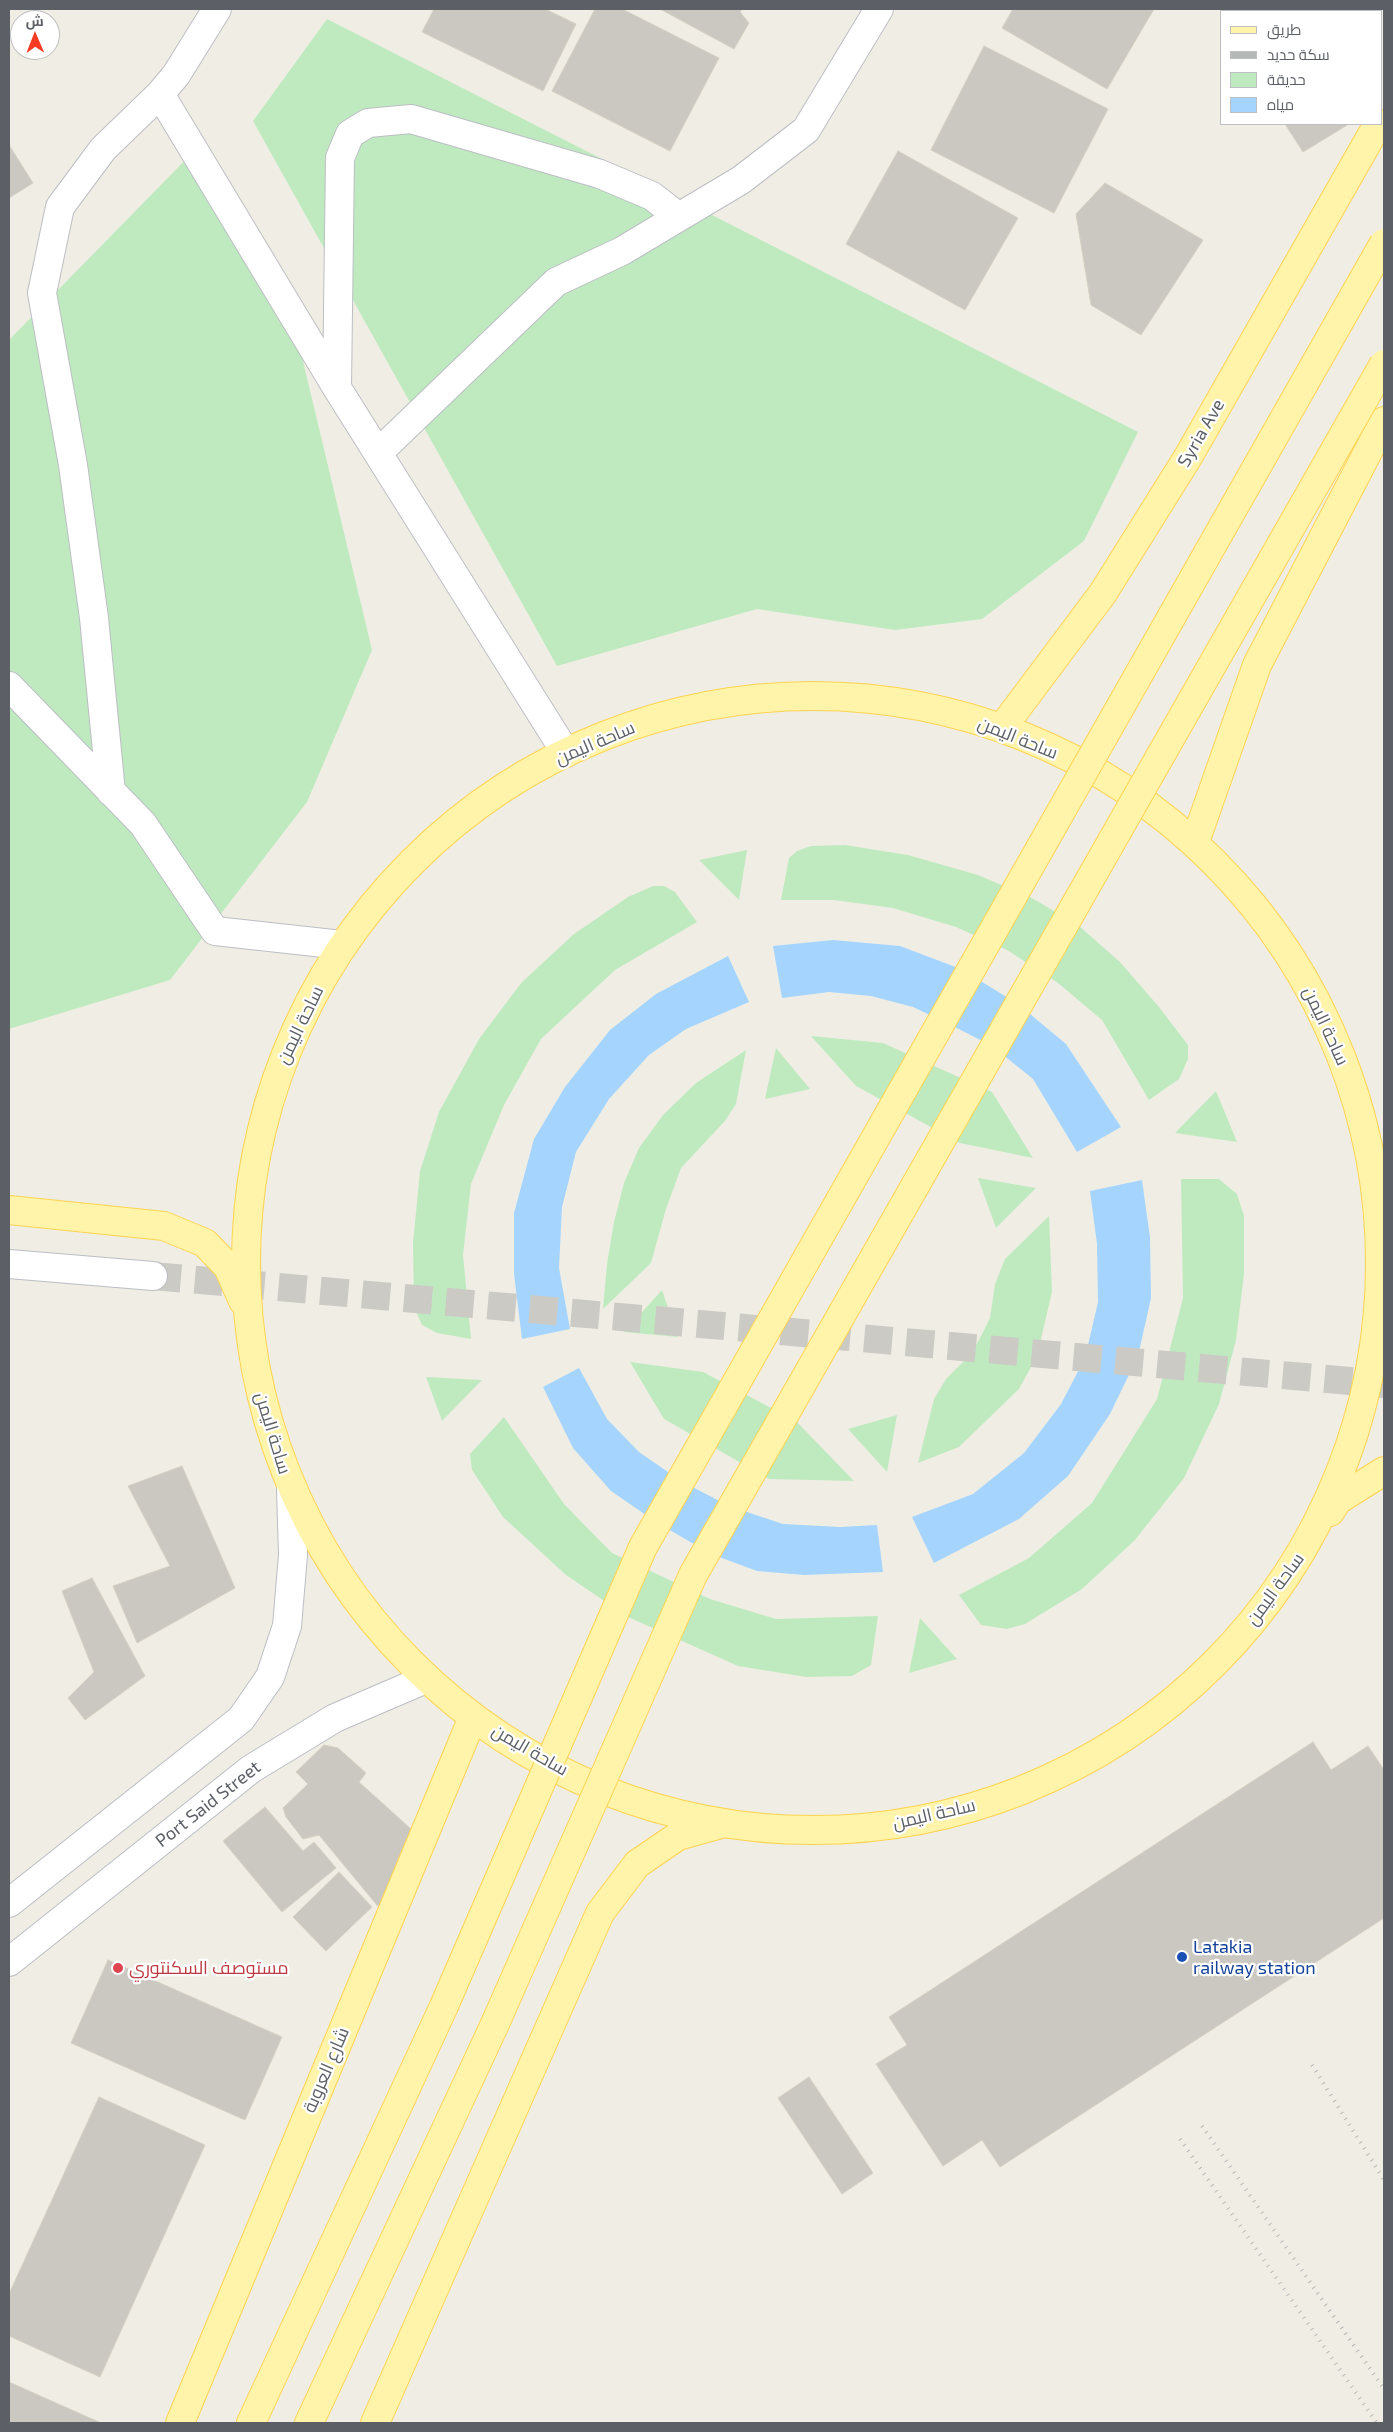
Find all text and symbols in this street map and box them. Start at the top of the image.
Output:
north arrow [10,10,60,60]
legend [1220,10,1383,125]
text: ش [26,12,44,29]
text: طريق [1267,20,1301,38]
text: سكة حديد [1267,45,1330,63]
text: حديقة [1267,70,1306,88]
text: مياه [1267,95,1294,113]
street label: Syria Ave [1173,395,1229,471]
street label: ساحة اليمن [975,712,1061,764]
street label: ساحة اليمن [552,717,638,769]
street label: ساحة اليمن [272,982,328,1068]
street label: ساحة اليمن [1298,983,1354,1069]
street label: ساحة اليمن [250,1389,296,1477]
street label: ساحة اليمن [1241,1549,1309,1629]
street label: ساحة اليمن [488,1720,572,1780]
street label: Port Said Street [151,1756,265,1852]
street label: ساحة اليمن [890,1794,978,1834]
place label: Latakia railway station [1193,1936,1316,1978]
marker: Latakia railway station [1175,1950,1189,1964]
place label: مستوصف السكنتوري [129,1957,288,1979]
marker: مستوصف السكنتوري [111,1961,125,1975]
street label: شارع العروبة [298,2024,354,2116]

